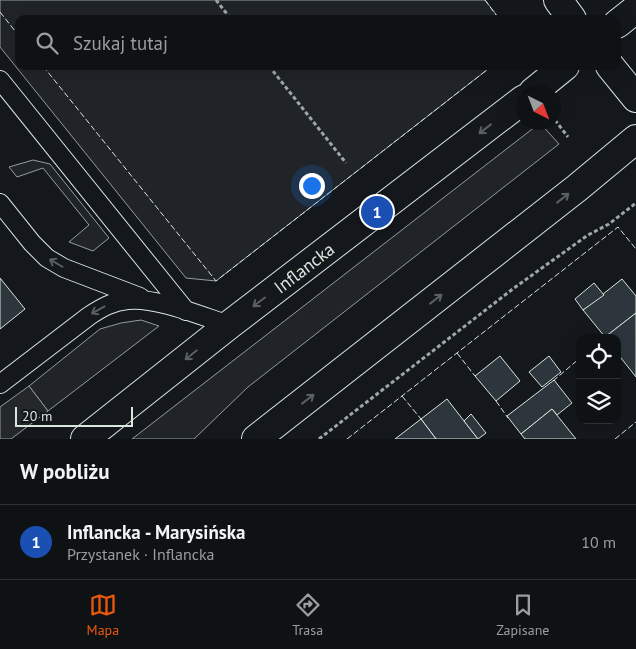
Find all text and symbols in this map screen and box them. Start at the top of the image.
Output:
search box [15,15,621,70]
icon: search [33,29,61,57]
text: Szukaj tutaj [73,31,168,55]
north arrow [516,85,561,130]
one-way arrow [478,124,492,134]
your location [299,173,325,199]
pin: 1 [361,193,393,231]
one-way arrow [557,193,570,204]
street label: Inflancka [269,237,339,298]
one-way arrow [50,258,64,268]
one-way arrow [429,293,442,304]
one-way arrow [252,296,265,307]
one-way arrow [91,305,106,315]
map controls [576,334,621,424]
button: locate [576,334,621,379]
one-way arrow [185,350,198,361]
button: layers [576,379,621,424]
one-way arrow [301,394,315,404]
scale bar [15,404,132,427]
text: 20 m [22,407,52,425]
text: W pobliżu [20,458,109,485]
text: Inflancka - Marysińska [67,520,246,544]
text: 1 [31,532,41,552]
text: 10 m [581,532,616,552]
text: Przystanek · Inflancka [67,544,215,564]
tab: Mapa [87,591,119,639]
tab: Trasa [292,591,323,639]
tab: Zapisane [496,591,549,639]

